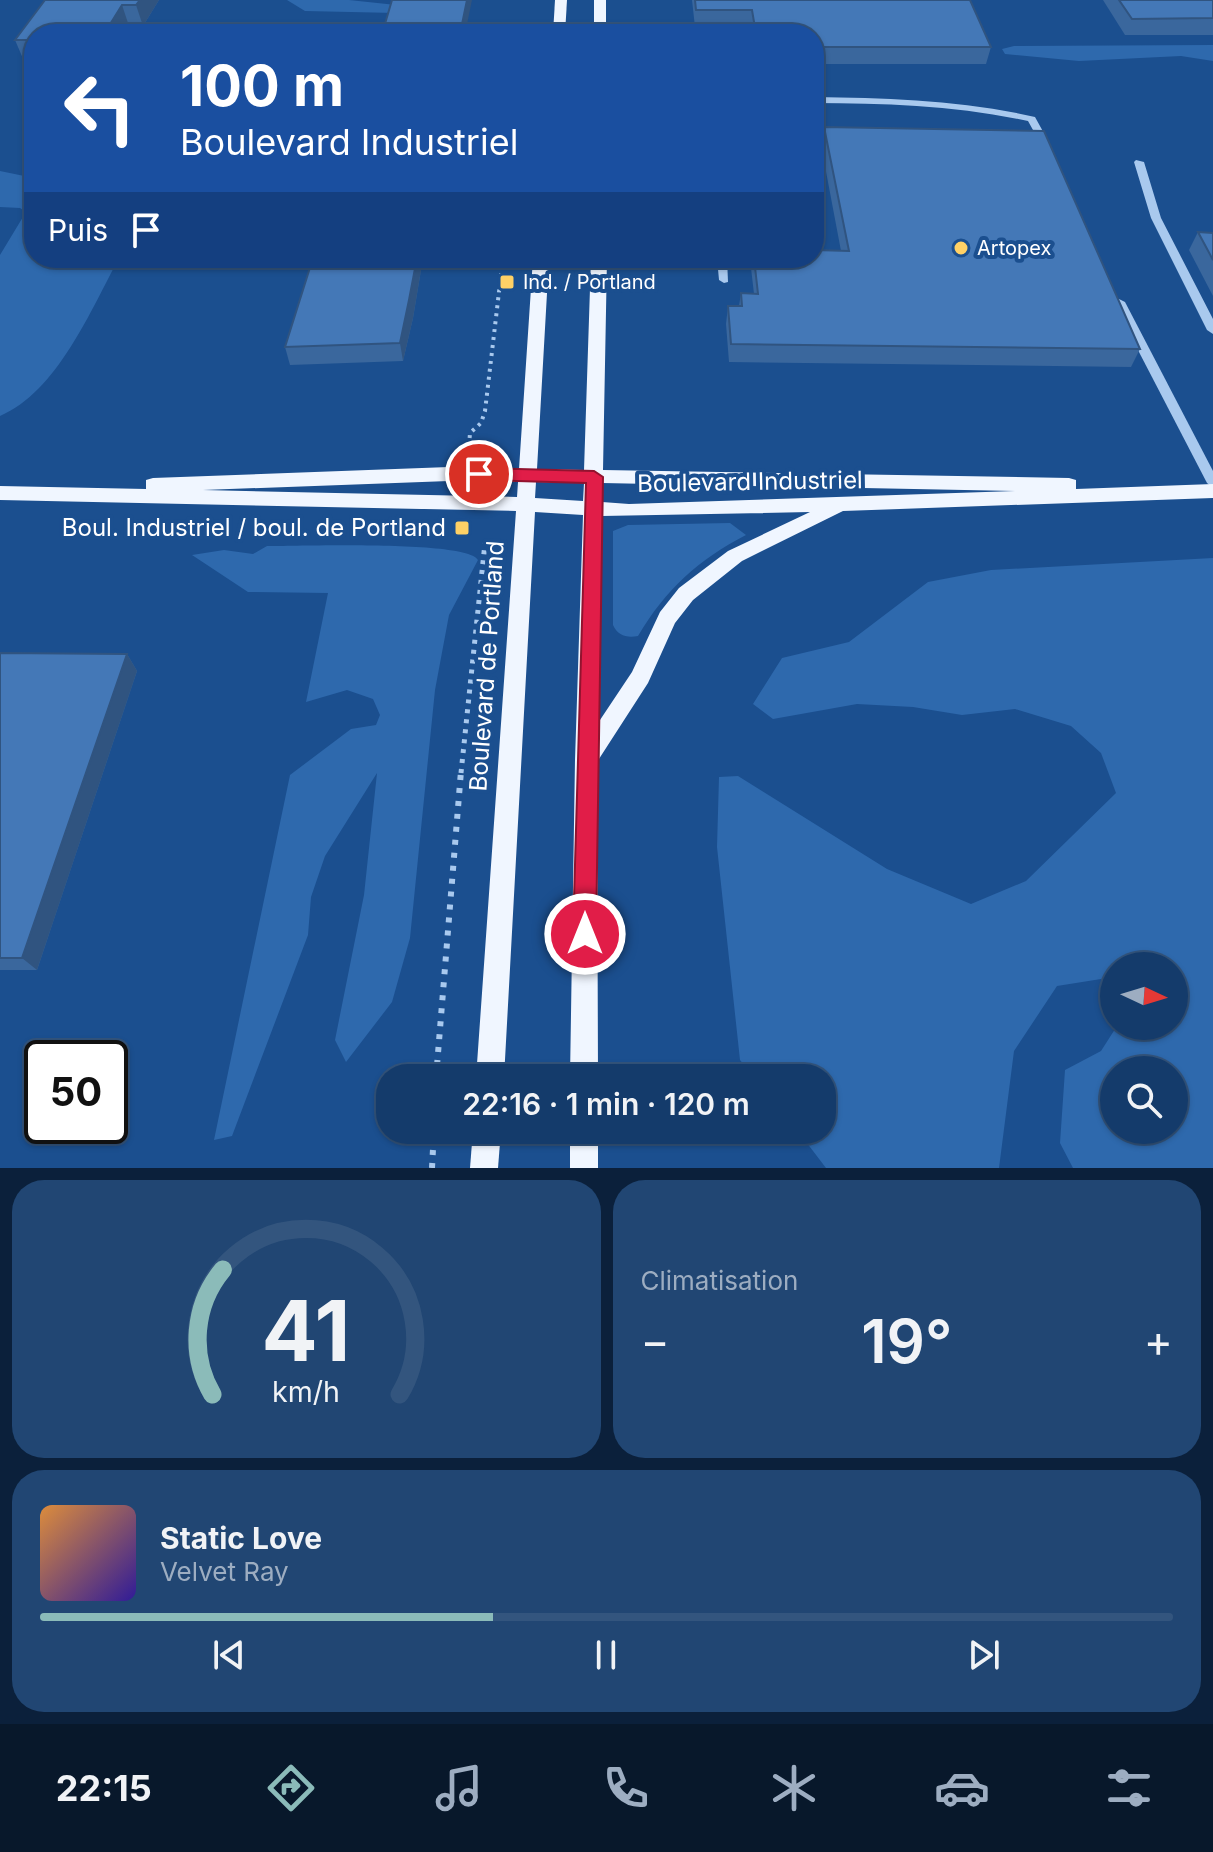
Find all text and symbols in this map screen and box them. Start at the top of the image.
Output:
text: 100 m [180,52,344,120]
icon: left [48,56,152,160]
text: Boulevard Industriel [180,120,518,164]
icon: arrive [124,208,168,252]
text: Puis [48,212,108,248]
place label: Artopex [977,236,1051,260]
marker: Artopex [952,239,970,257]
place label: Ind. / Portland [523,270,656,294]
marker: Ind. / Portland [498,273,516,291]
pin [445,440,513,508]
icon: arrive [457,452,501,496]
street label: Boulevard Industriel [637,465,863,498]
place label: Boul. Industriel / boul. de Portland [62,513,446,542]
marker: Boul. Industriel / boul. de Portland [453,519,471,537]
street label: Boulevard de Portland [463,540,510,792]
position arrow [543,892,627,976]
north arrow [1100,952,1188,1040]
map controls [1100,952,1188,1144]
speed limit sign: 50 [24,1040,128,1144]
button: search [1100,1056,1188,1144]
text: 22:16 · 1 min · 120 m [462,1086,750,1122]
text: Climatisation [641,1265,798,1296]
text: 41 [262,1280,351,1381]
text: 19° [861,1305,952,1377]
text: − [641,1314,670,1368]
text: + [1144,1314,1173,1368]
text: km/h [272,1374,340,1409]
text: Static Love [160,1520,322,1556]
text: Velvet Ray [160,1556,289,1587]
icon: previous [207,1633,251,1677]
icon: pause [584,1633,628,1677]
icon: next [962,1633,1006,1677]
icon: directions [263,1760,319,1816]
icon: music [431,1760,487,1816]
icon: phone [598,1760,654,1816]
icon: climate [766,1760,822,1816]
icon: car [934,1760,990,1816]
icon: filters [1101,1760,1157,1816]
text: 22:15 [56,1766,152,1810]

